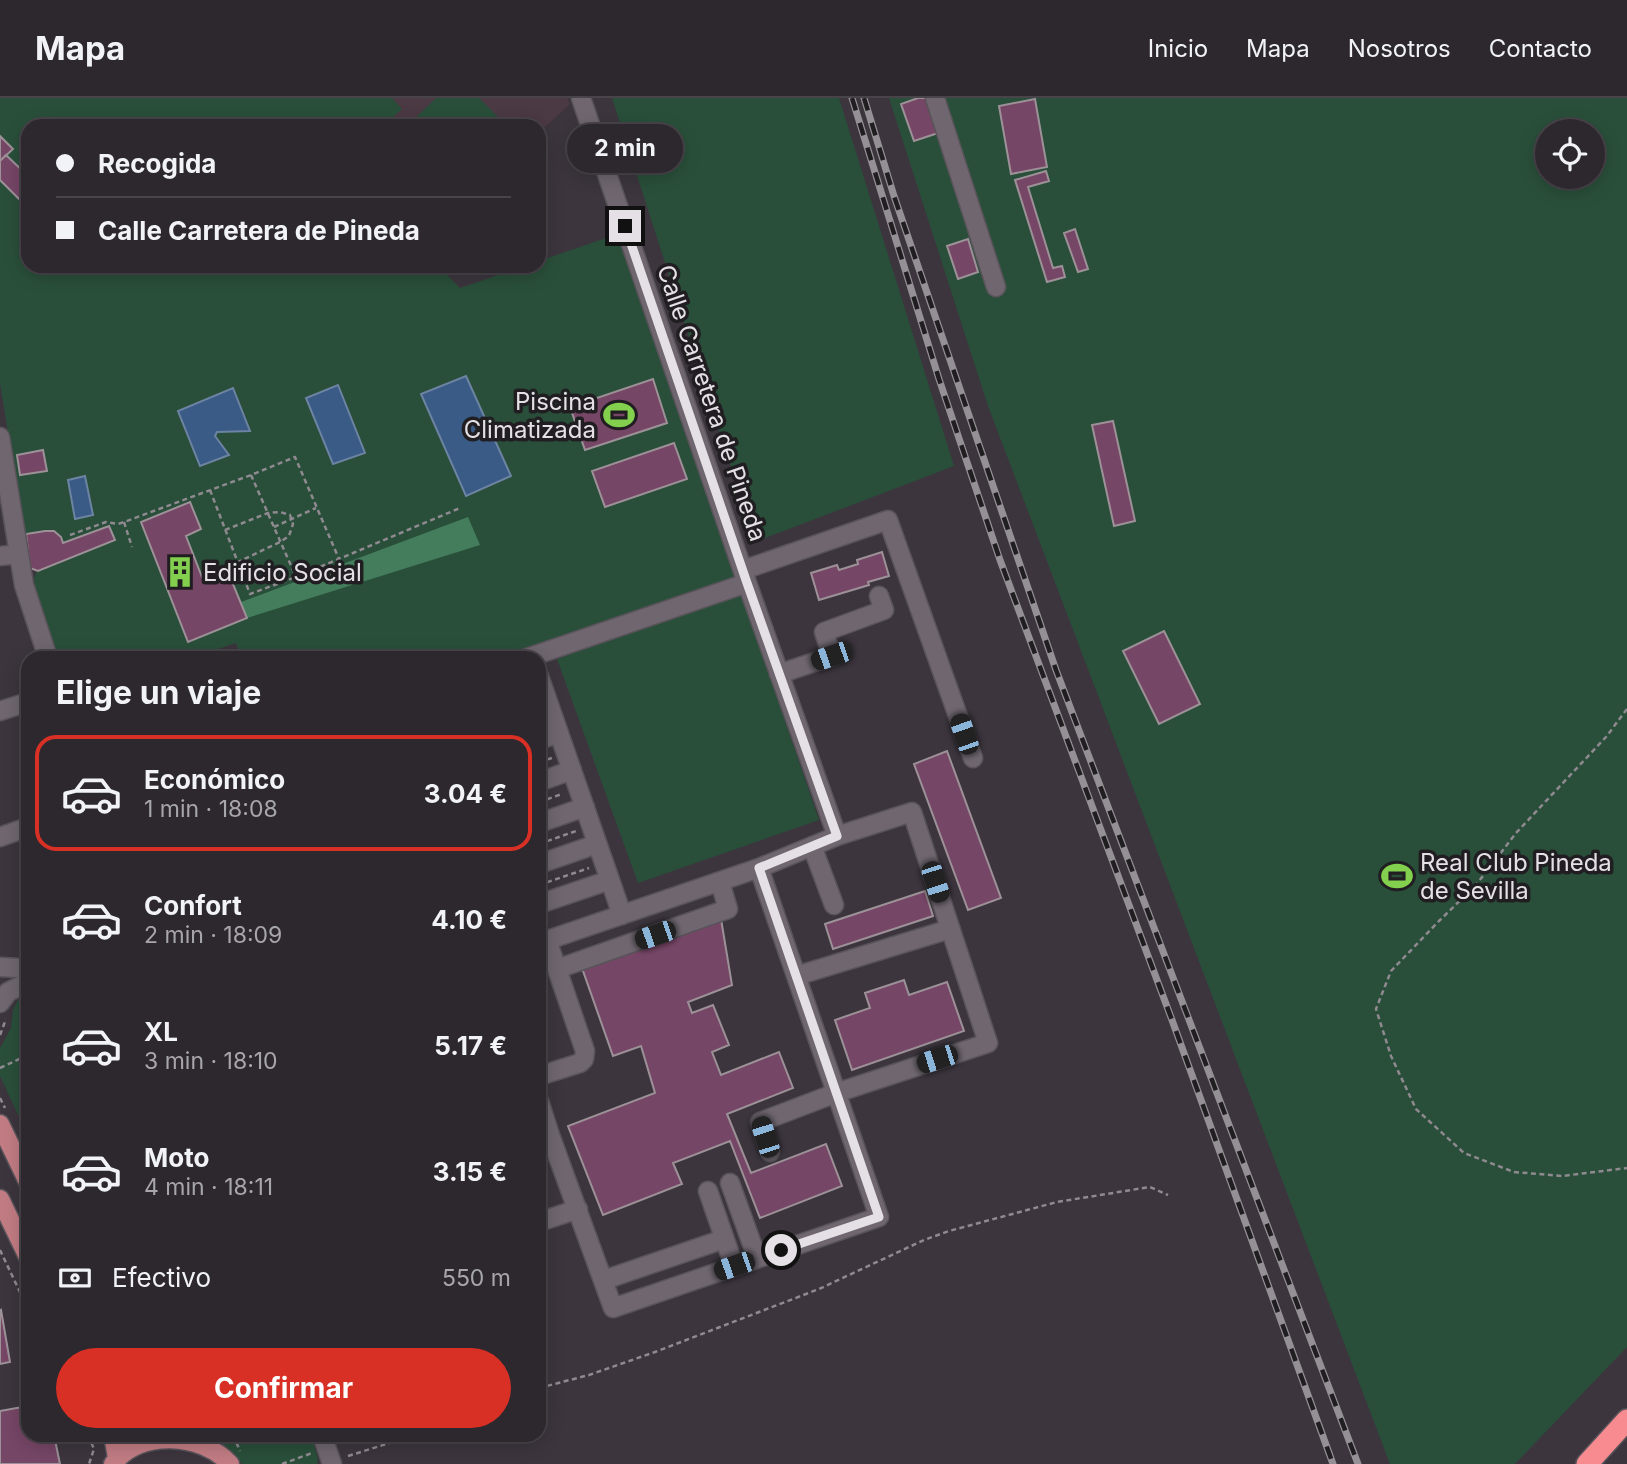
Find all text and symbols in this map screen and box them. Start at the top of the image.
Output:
text: Mapa [35,28,125,68]
text: Inicio [1148,34,1208,63]
text: Mapa [1246,34,1310,63]
text: Nosotros [1348,34,1451,63]
text: Contacto [1489,34,1592,63]
map controls [1535,119,1605,189]
button: locate [1535,119,1605,189]
callout: 2 min [567,124,683,174]
text: 2 min [594,134,656,162]
text: Recogida [98,148,216,179]
route end [609,210,641,242]
text: Calle Carretera de Pineda [98,215,420,246]
street label: Calle Carretera de Pineda [651,261,773,545]
place label: Piscina Climatizada [464,387,596,444]
sports icon: Piscina Climatizada [602,398,636,432]
building icon: Edificio Social [163,555,197,589]
place label: Edificio Social [203,558,362,587]
car [808,639,855,673]
text: Elige un viaje [56,673,261,712]
car [948,711,981,757]
icon: car [60,762,123,825]
text: Económico [144,764,285,795]
text: 3.04 € [424,778,507,809]
text: 1 min · 18:08 [144,795,278,823]
place label: Real Club Pineda de Sevilla [1420,848,1612,905]
car [919,859,952,905]
sports icon: Real Club Pineda de Sevilla [1380,859,1414,893]
icon: car [60,888,123,951]
text: Confort [144,890,242,921]
text: 4.10 € [431,904,507,935]
car [632,918,679,952]
text: 2 min · 18:09 [144,921,282,949]
icon: car [60,1014,123,1077]
text: XL [144,1016,178,1047]
text: 5.17 € [434,1030,507,1061]
car [914,1043,961,1075]
text: 3 min · 18:10 [144,1047,278,1075]
car [749,1114,782,1160]
icon: car [60,1140,123,1203]
text: Moto [144,1142,209,1173]
text: 3.15 € [433,1156,507,1187]
text: 4 min · 18:11 [144,1173,273,1201]
route start [765,1234,797,1266]
car [711,1249,758,1283]
icon: cash [56,1259,94,1297]
text: Efectivo [112,1262,211,1293]
text: 550 m [442,1264,511,1292]
button: Confirmar [56,1348,511,1428]

